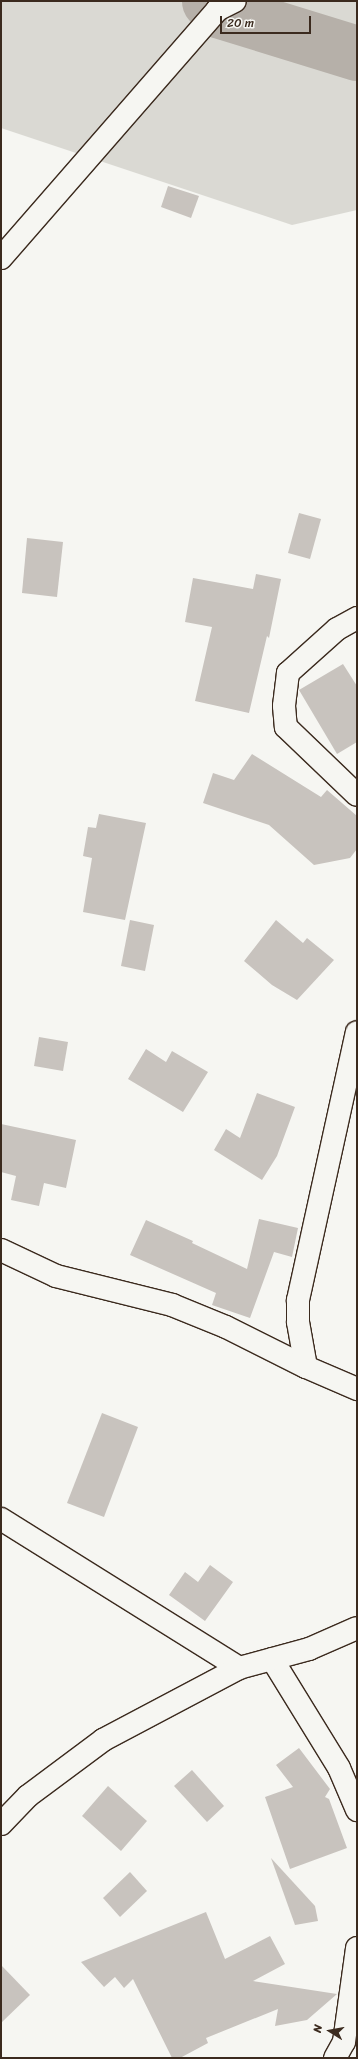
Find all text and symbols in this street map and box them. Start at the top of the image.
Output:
scale bar [222,8,313,34]
text: 20 m [227,12,254,34]
north arrow [310,2011,350,2051]
text: N [308,2023,328,2034]

